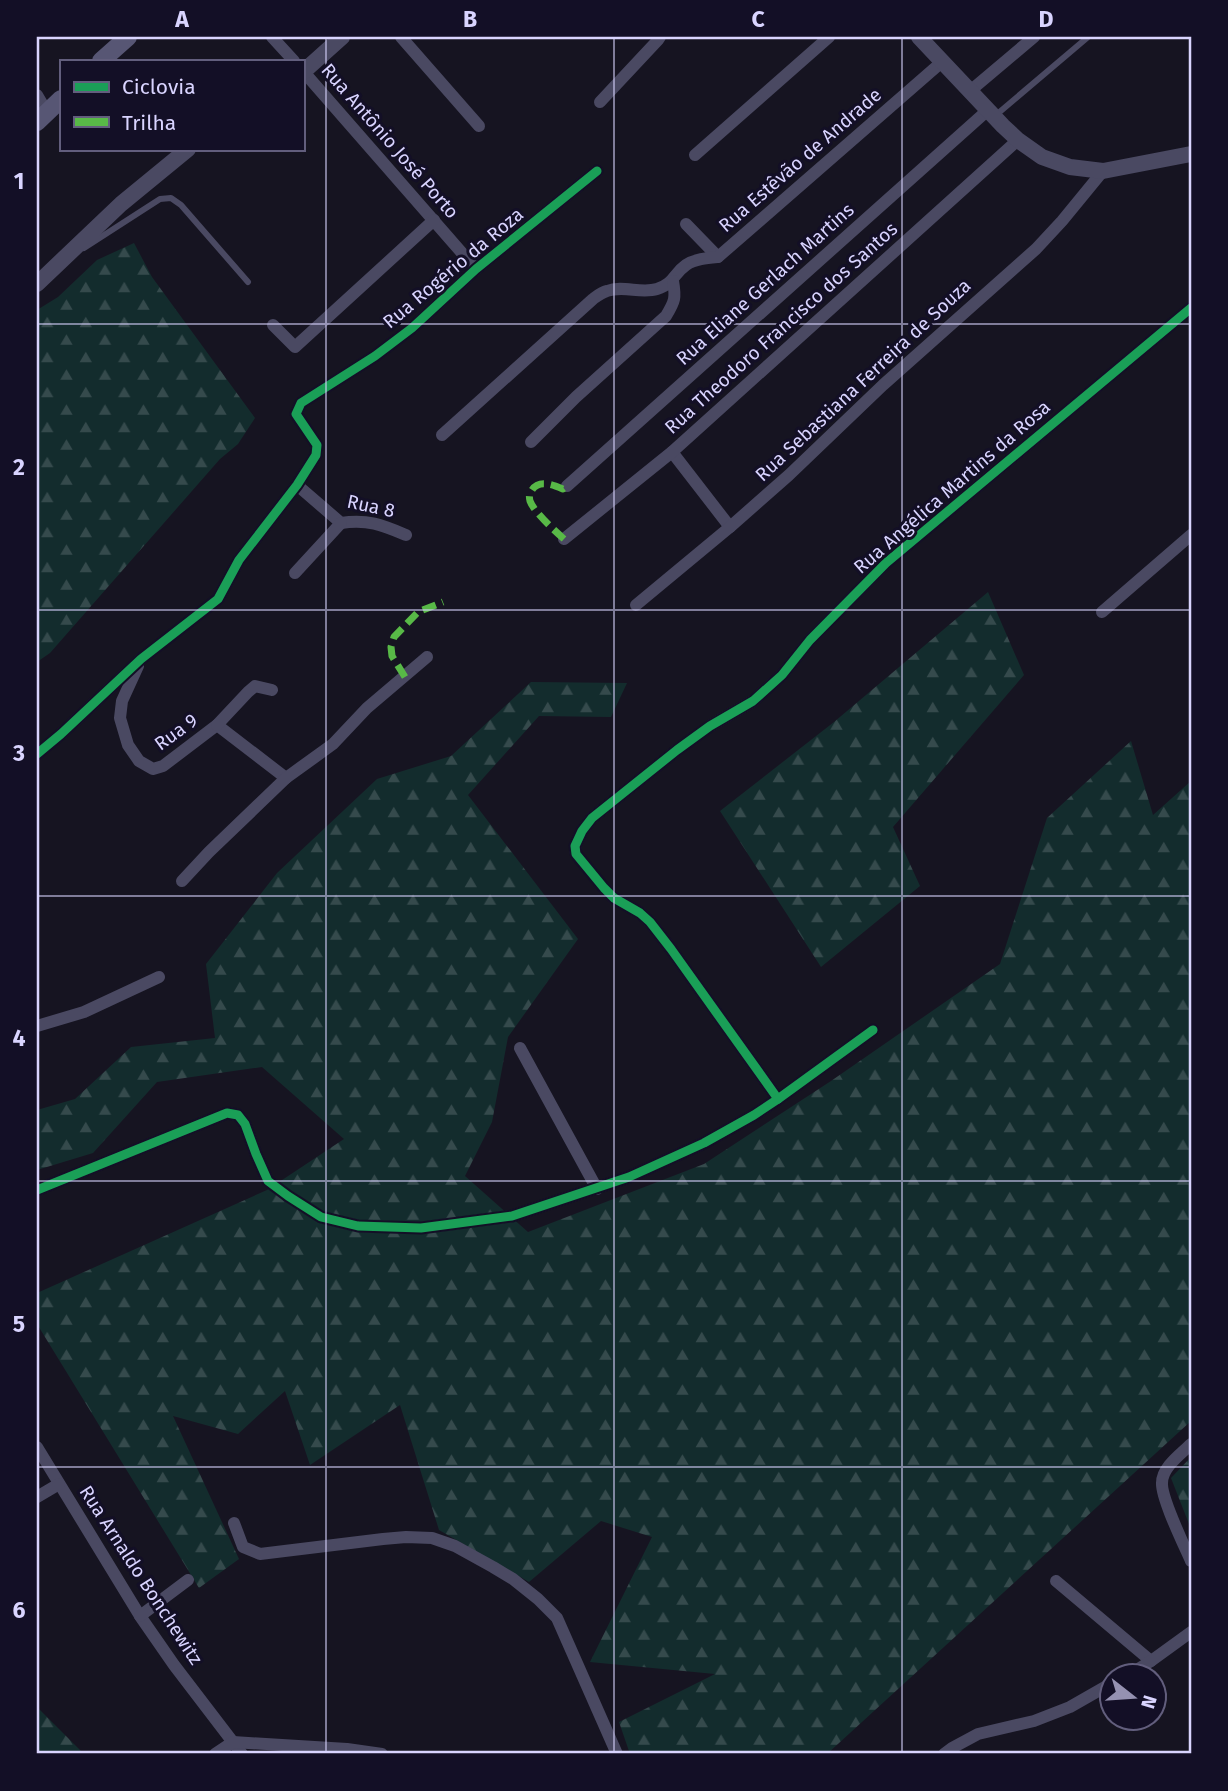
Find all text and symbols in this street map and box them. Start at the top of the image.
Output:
text: A [174,5,189,33]
text: B [463,5,477,33]
text: C [751,5,765,33]
text: D [1039,5,1054,33]
street label: Rua Antônio José Porto [316,59,464,223]
legend [60,60,304,150]
text: Ciclovia [122,74,196,100]
street label: Rua Estêvão de Andrade [714,83,886,237]
text: Trilha [122,110,176,136]
text: 1 [14,167,24,195]
street label: Rua Eliane Gerlach Martins [671,198,859,370]
street label: Rua Rogério da Roza [378,203,528,333]
street label: Rua Theodoro Francisco dos Santos [660,217,902,439]
street label: Rua Sebastiana Ferreira de Souza [750,274,976,486]
street label: Rua Angélica Martins da Rosa [849,395,1055,579]
text: 2 [13,453,25,481]
street label: Rua 8 [345,490,397,522]
street label: Rua 9 [150,709,202,755]
text: 3 [12,739,25,767]
text: 4 [13,1024,26,1052]
text: 5 [13,1310,25,1338]
street label: Rua Arnaldo Bonchewitz [74,1481,208,1669]
text: 6 [13,1596,26,1624]
north arrow [1098,1662,1168,1732]
text: N [1136,1692,1162,1711]

